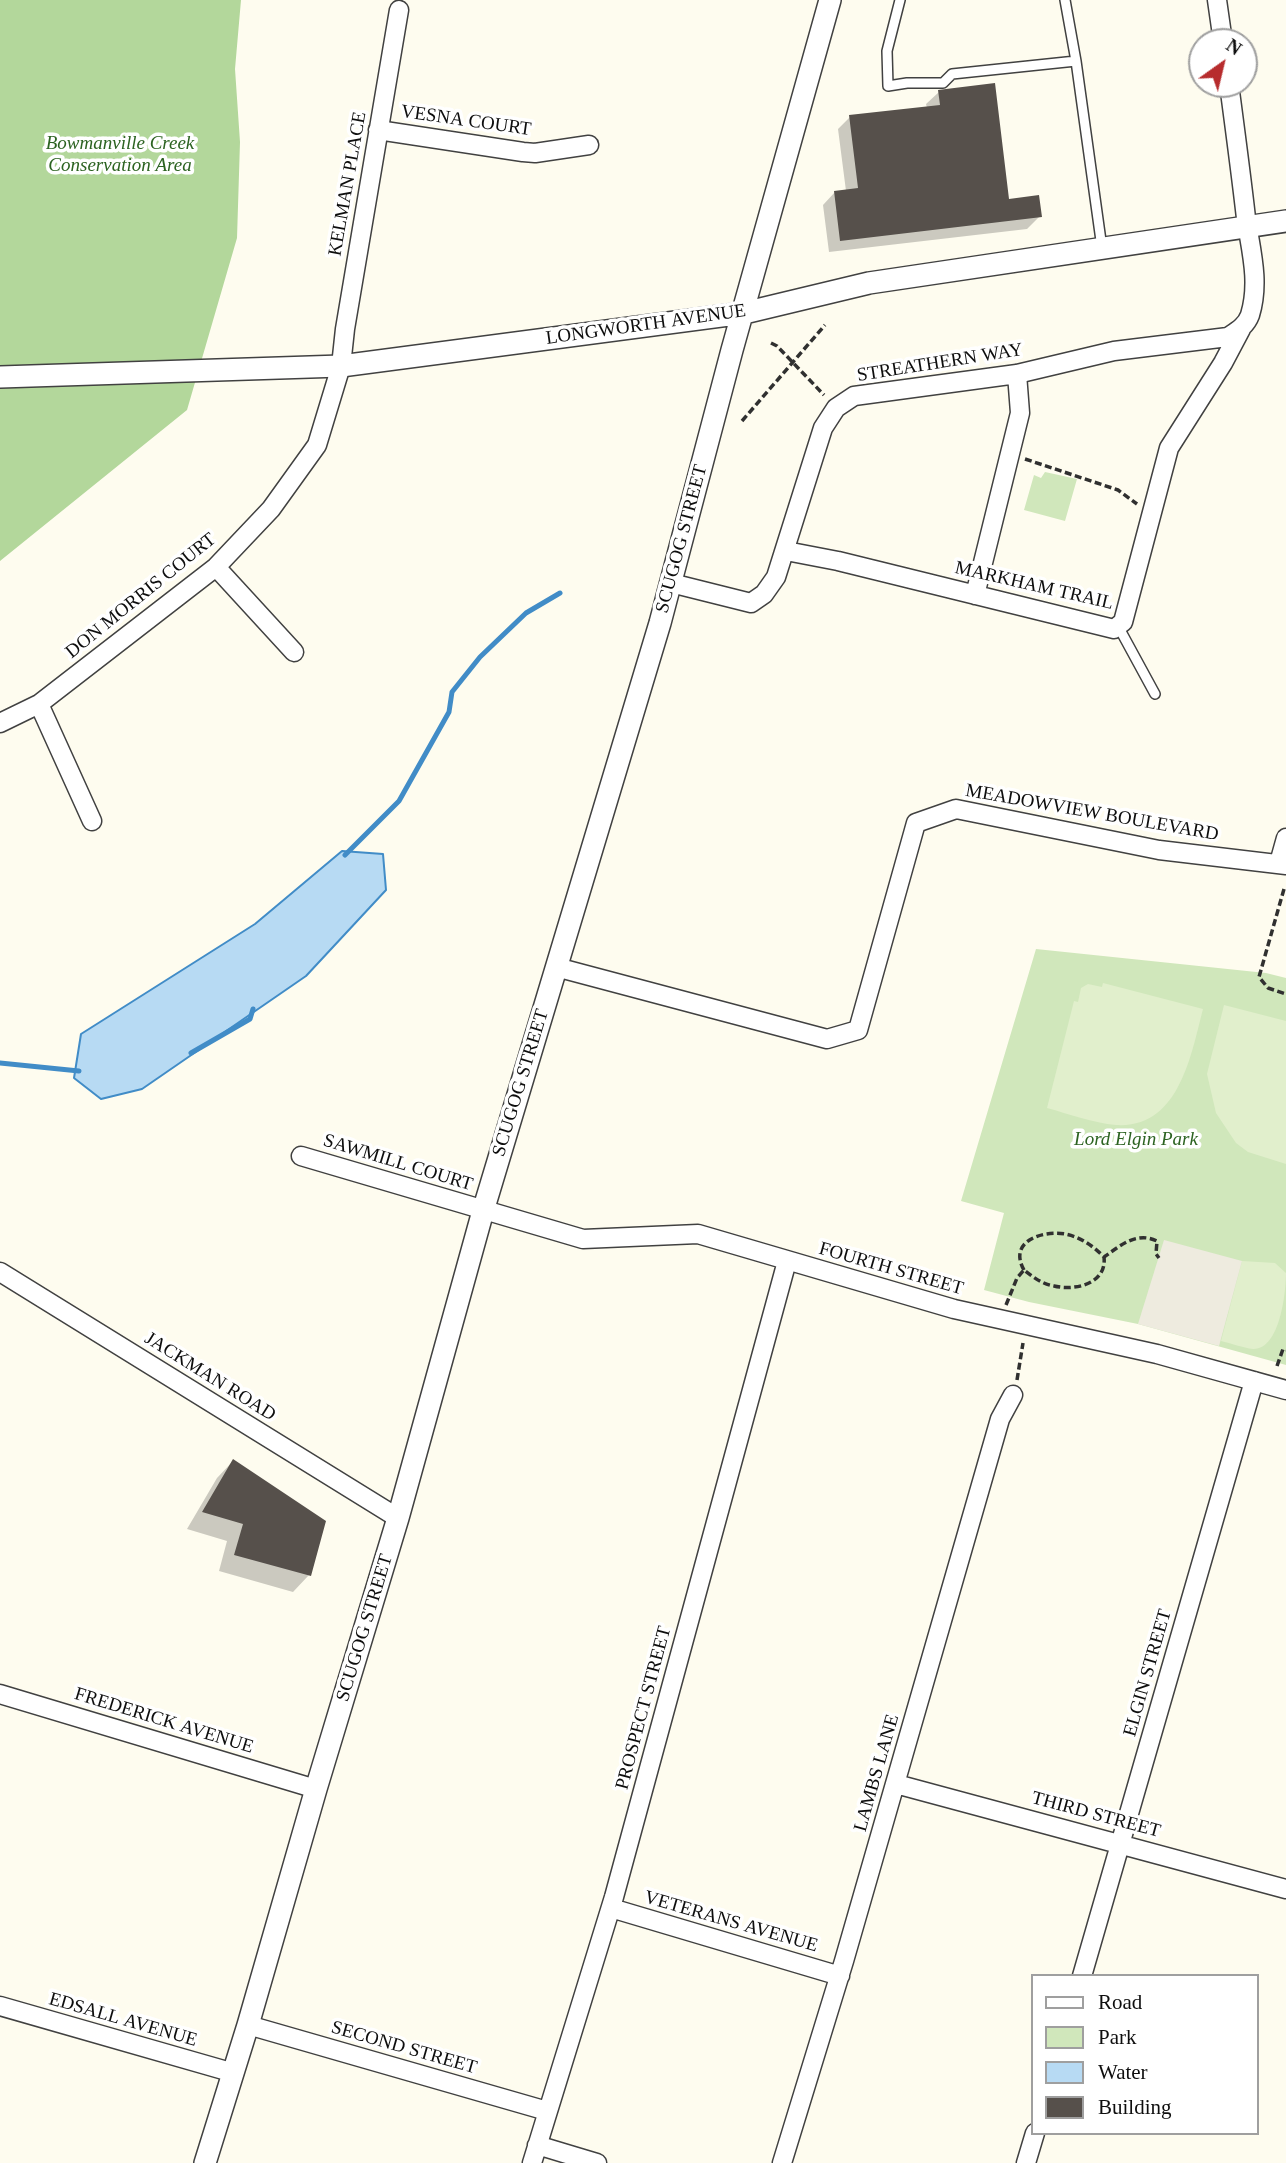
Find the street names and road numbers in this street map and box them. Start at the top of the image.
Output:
street label: VESNA COURT [399,101,533,141]
street label: KELMAN PLACE [324,110,372,258]
street label: LONGWORTH AVENUE [545,300,747,350]
street label: STREATHERN WAY [855,339,1025,387]
street label: SCUGOG STREET [651,462,713,616]
street label: DON MORRIS COURT [61,528,221,664]
street label: MARKHAM TRAIL [952,557,1116,615]
street label: MEADOWVIEW BOULEVARD [964,779,1220,847]
street label: SCUGOG STREET [488,1007,554,1159]
street label: SAWMILL COURT [320,1129,476,1197]
street label: FOURTH STREET [816,1237,966,1301]
street label: JACKMAN ROAD [140,1327,280,1427]
street label: SCUGOG STREET [332,1552,398,1704]
street label: ELGIN STREET [1119,1607,1177,1739]
street label: PROSPECT STREET [611,1624,677,1792]
street label: FREDERICK AVENUE [72,1683,256,1759]
street label: LAMBS LANE [849,1712,905,1834]
street label: THIRD STREET [1029,1787,1163,1843]
street label: VETERANS AVENUE [642,1886,820,1958]
street label: EDSALL AVENUE [46,1988,200,2052]
street label: SECOND STREET [329,2016,479,2080]

